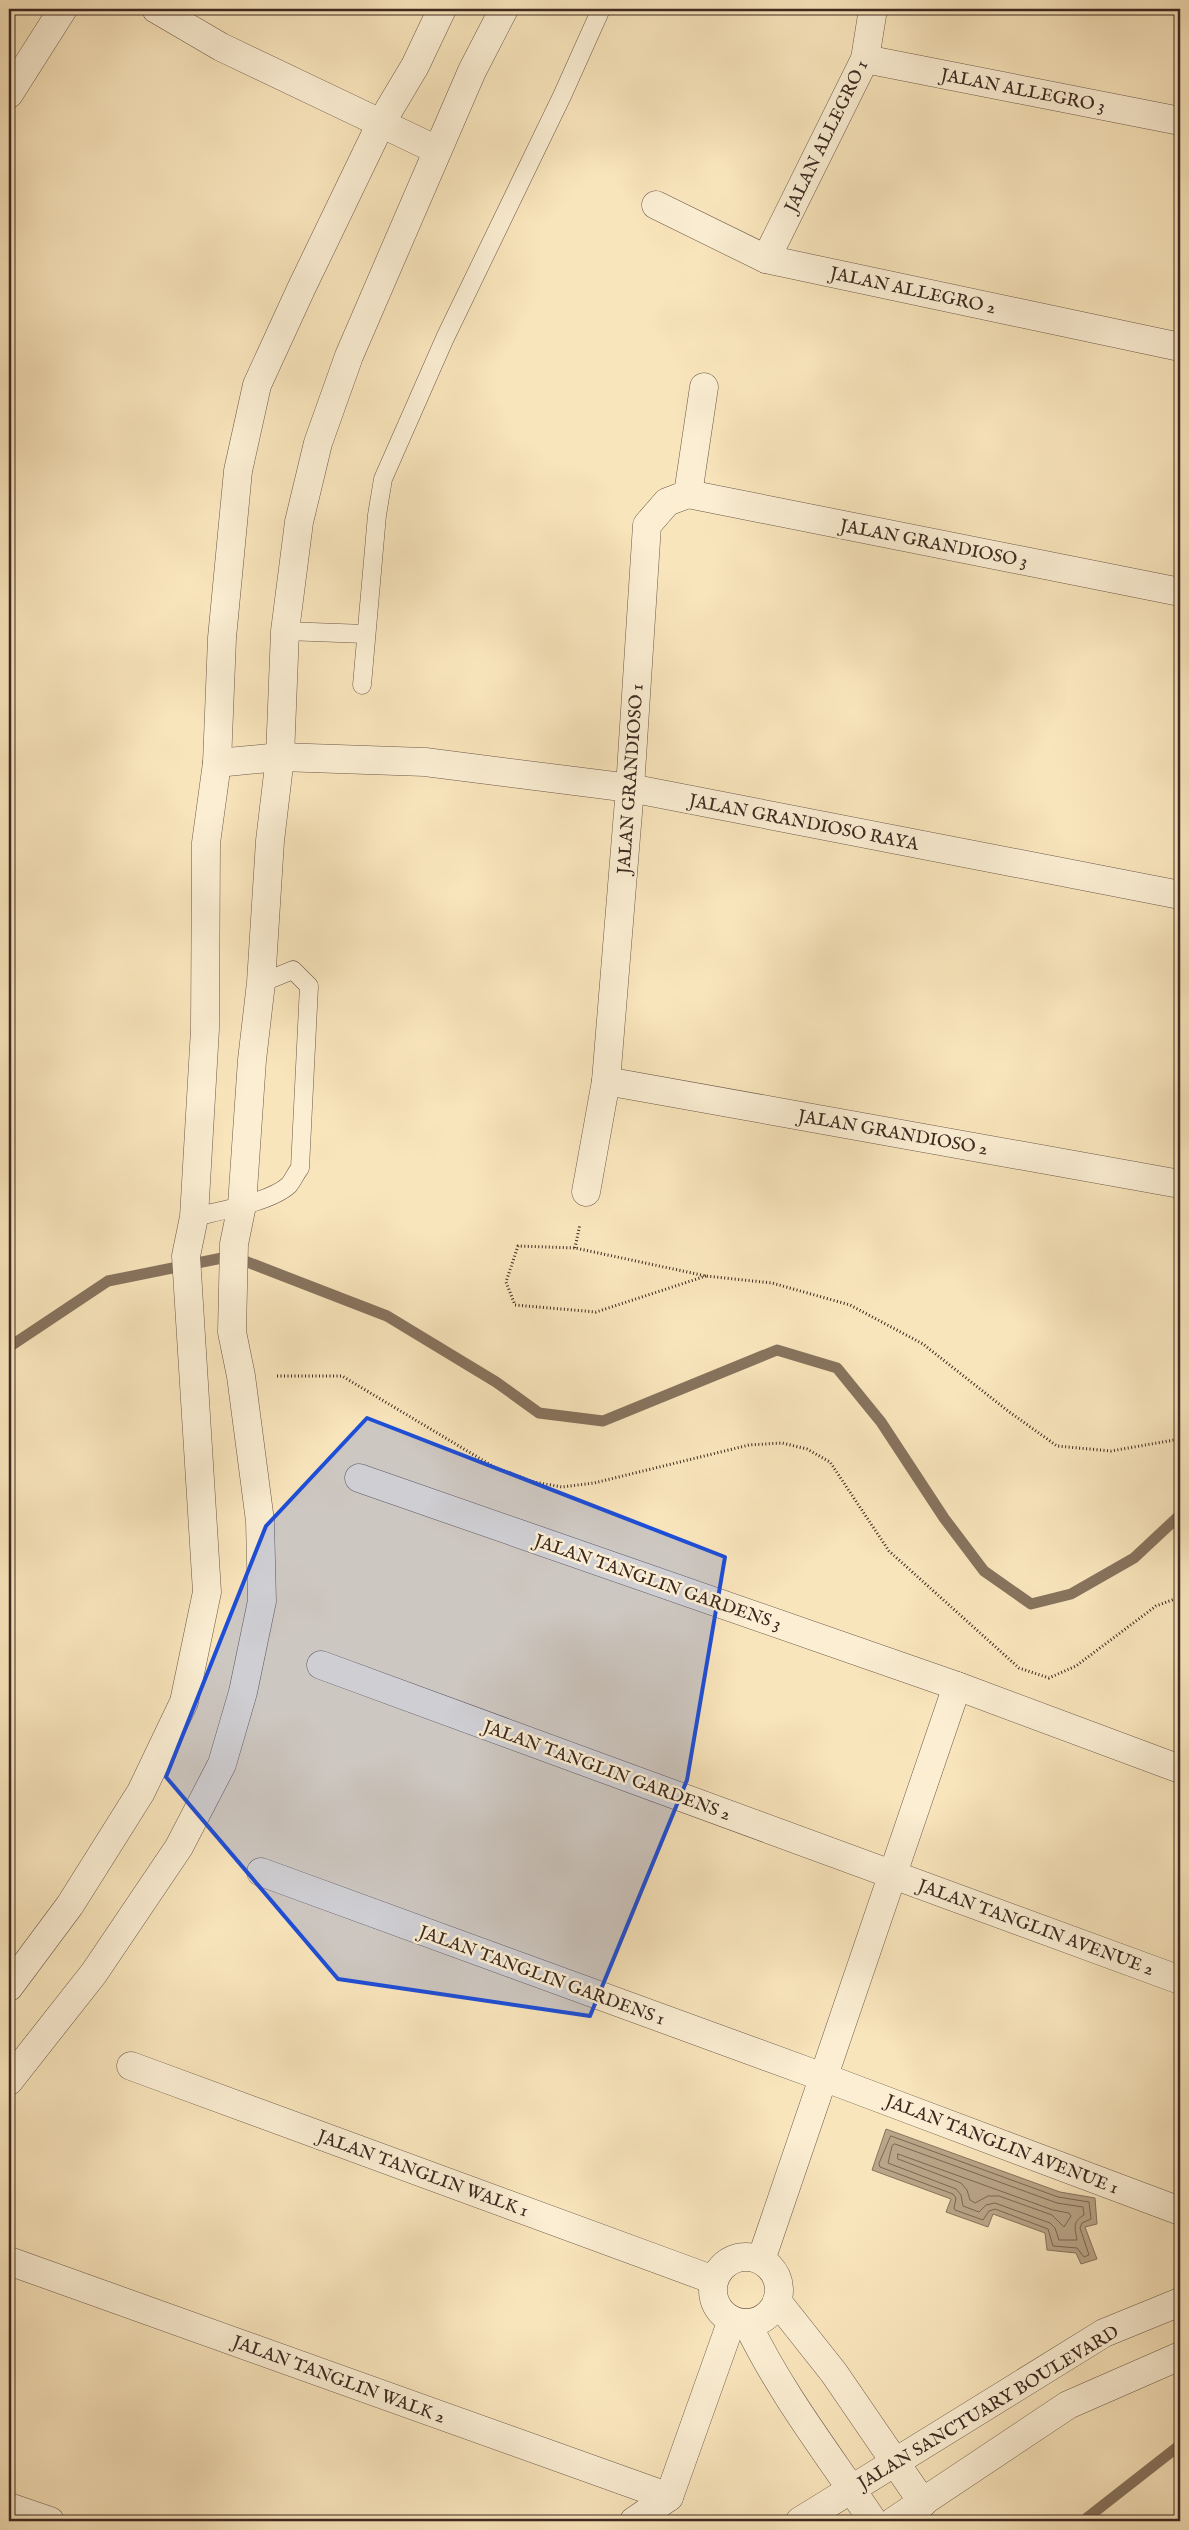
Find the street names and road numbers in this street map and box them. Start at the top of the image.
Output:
street label: JALAN ALLEGRO 1 [780,57,874,218]
street label: JALAN ALLEGRO 3 [937,64,1107,119]
street label: JALAN ALLEGRO 2 [826,262,998,320]
street label: JALAN GRANDIOSO 3 [836,515,1029,574]
street label: JALAN GRANDIOSO 1 [613,683,650,877]
street label: JALAN GRANDIOSO RAYA [685,790,921,857]
street label: JALAN GRANDIOSO 2 [794,1105,989,1162]
street label: JALAN TANGLIN GARDENS 3 [529,1530,784,1637]
street label: JALAN TANGLIN GARDENS 2 [478,1715,733,1827]
street label: JALAN TANGLIN AVENUE 2 [913,1874,1157,1982]
street label: JALAN TANGLIN GARDENS 1 [414,1920,668,2032]
street label: JALAN TANGLIN AVENUE 1 [880,2090,1121,2200]
street label: JALAN TANGLIN WALK 1 [312,2125,531,2223]
street label: JALAN SANCTUARY BOULEVARD [852,2321,1124,2497]
street label: JALAN TANGLIN WALK 2 [227,2331,448,2430]

